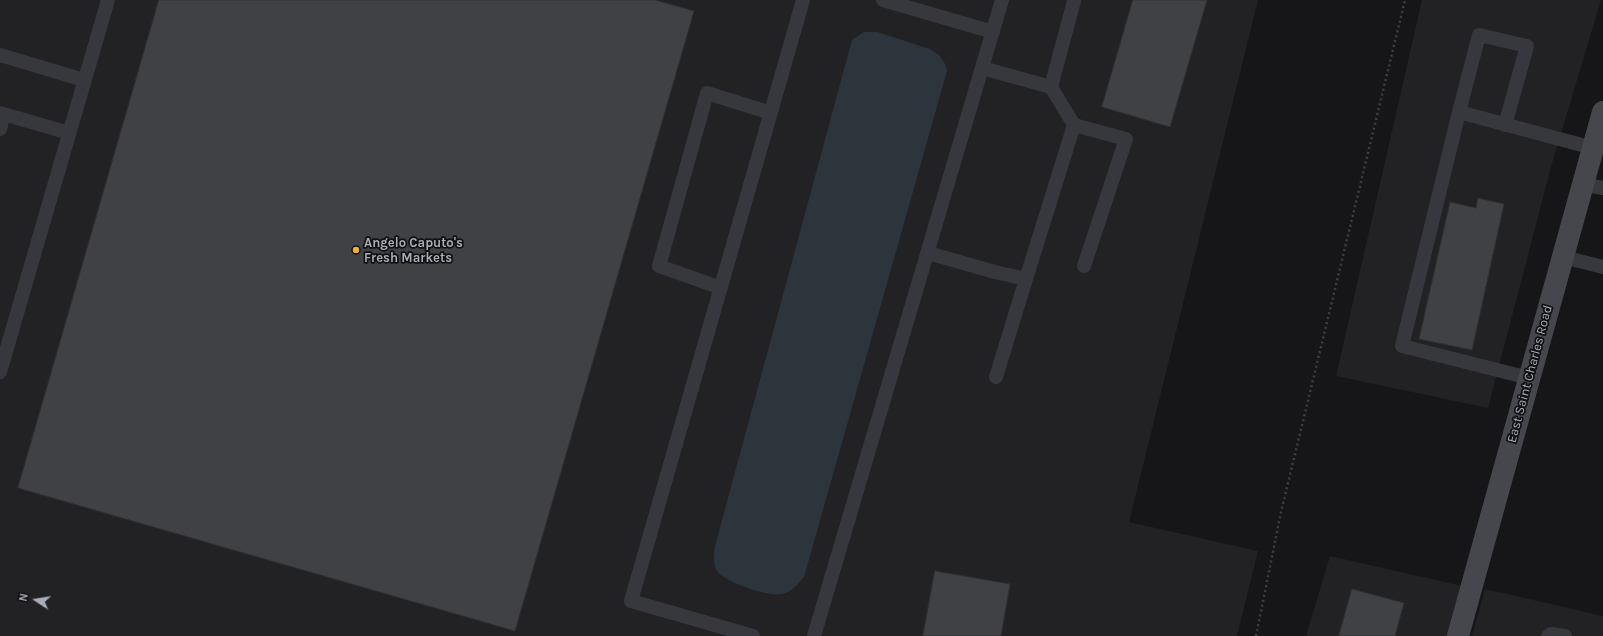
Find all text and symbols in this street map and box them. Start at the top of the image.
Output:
place label: Angelo Caputo's Fresh Markets [364,235,463,266]
marker: Angelo Caputo's Fresh Markets [351,245,361,255]
street label: East Saint Charles Road [1504,303,1556,445]
north arrow [16,580,56,620]
text: N [17,592,31,603]

